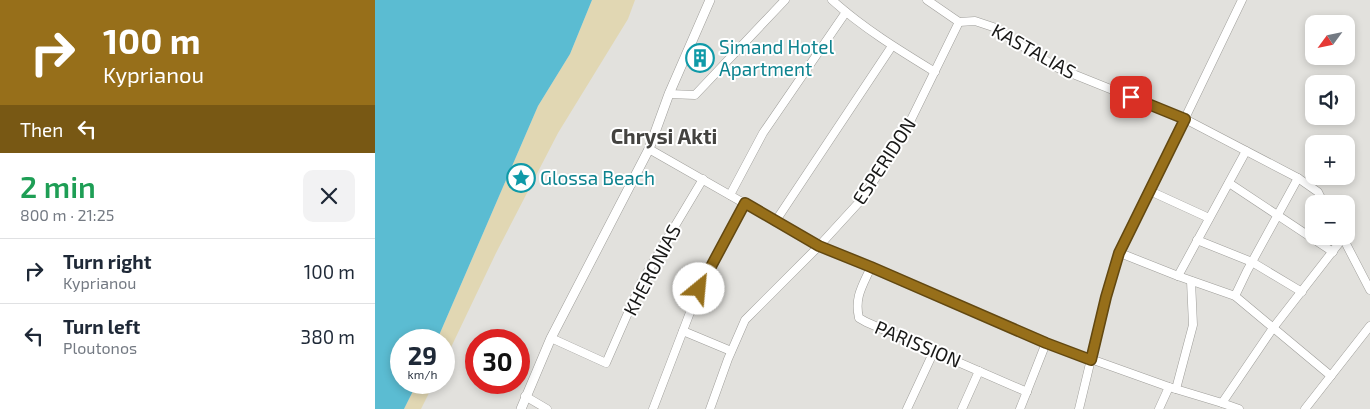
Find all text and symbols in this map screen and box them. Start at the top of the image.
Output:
north arrow [1305,15,1355,65]
map controls [1305,15,1355,245]
street label: KASTALIAS [988,18,1080,83]
text: 100 m [103,19,201,61]
icon: right [20,20,85,85]
place label: Simand Hotel Apartment [719,35,835,80]
building icon: Simand Hotel Apartment [685,43,715,73]
text: Kyprianou [103,61,204,87]
button: sound [1305,75,1355,125]
pin [1110,76,1152,118]
icon: arrive [1117,83,1145,111]
street label: ESPERIDON [847,113,920,208]
icon: left [73,115,101,143]
text: Then [20,118,63,141]
district label: Chrysi Akti [611,123,717,149]
button: + [1305,135,1355,185]
place icon: Glossa Beach [506,163,536,193]
place label: Glossa Beach [540,166,655,189]
text: 2 min [20,168,96,204]
button: close [303,170,355,222]
button: − [1305,195,1355,245]
text: 800 m · 21:25 [20,205,114,224]
street label: KHERONIAS [618,220,685,319]
text: Turn right [63,250,151,273]
icon: right [20,257,48,285]
text: 100 m [304,260,355,283]
position arrow [672,262,724,314]
text: Kyprianou [63,273,136,292]
text: Turn left [63,315,140,338]
street label: PARISSION [872,315,965,372]
icon: left [20,322,48,350]
text: 380 m [301,325,355,348]
speed limit sign: 30 [465,329,530,394]
text: Ploutonos [63,338,137,357]
text: 29 [408,340,437,370]
text: km/h [408,367,437,381]

